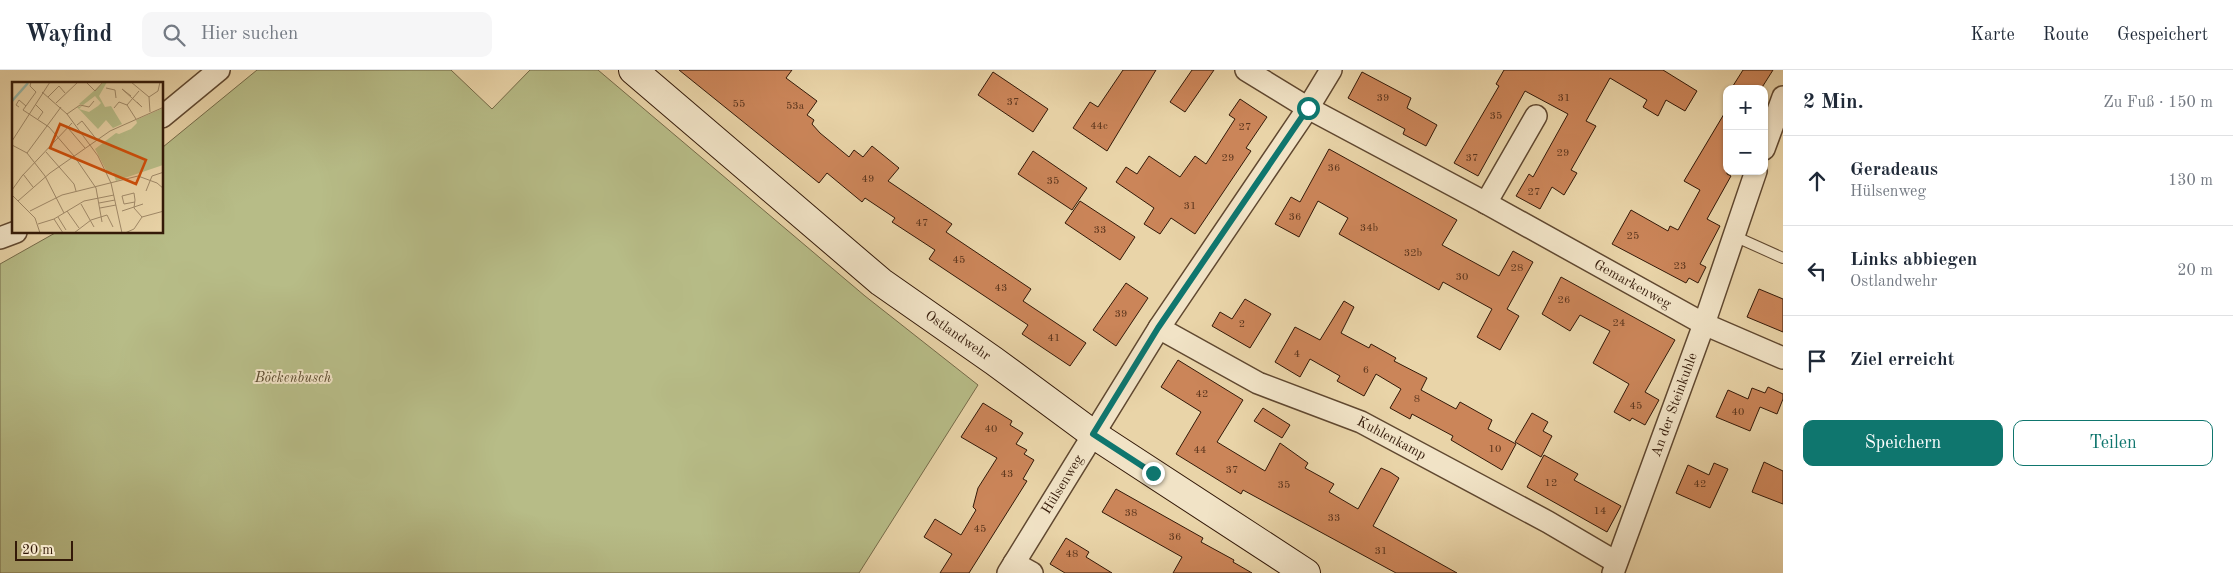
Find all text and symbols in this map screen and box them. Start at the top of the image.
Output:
search box [142,12,492,57]
icon: search [160,21,188,49]
text: Wayfind [25,23,112,47]
text: Hier suchen [200,25,298,44]
text: Karte [1970,26,2015,44]
text: Route [2043,26,2089,44]
text: Gespeichert [2117,26,2208,44]
inset map [12,82,164,234]
map controls [1723,85,1768,175]
button: + [1723,85,1768,130]
text: 2 Min. [1803,92,1864,113]
house number: 39 [1377,93,1389,104]
house number: 31 [1558,93,1570,104]
text: Zu Fuß · 150 m [2103,95,2213,111]
house number: 37 [1007,97,1019,108]
route start [1297,97,1320,120]
house number: 55 [733,99,745,110]
house number: 53a [786,101,805,112]
house number: 35 [1490,111,1502,122]
house number: 44c [1090,121,1108,132]
house number: 27 [1239,122,1251,133]
button: − [1723,130,1768,175]
house number: 29 [1557,148,1569,159]
house number: 29 [1222,153,1234,164]
house number: 37 [1466,153,1478,164]
text: Geradeaus [1850,161,1938,180]
house number: 36 [1328,163,1340,174]
icon: ahead [1803,167,1831,195]
text: 130 m [2168,173,2213,189]
house number: 49 [862,174,874,185]
house number: 35 [1047,176,1059,187]
text: Hülsenweg [1850,184,1926,200]
house number: 27 [1528,187,1540,198]
house number: 31 [1184,201,1196,212]
house number: 36 [1289,212,1301,223]
house number: 47 [916,218,928,229]
house number: 34b [1360,223,1379,234]
house number: 33 [1094,225,1106,236]
house number: 25 [1627,231,1639,242]
house number: 32b [1404,248,1423,259]
text: Links abbiegen [1850,251,1977,270]
house number: 45 [953,255,965,266]
street label: Gemarkenweg [1592,257,1674,311]
icon: left [1803,257,1831,285]
house number: 23 [1674,261,1686,272]
house number: 28 [1511,263,1523,274]
text: 20 m [2177,263,2213,279]
house number: 30 [1456,272,1468,283]
text: Ostlandwehr [1850,274,1937,290]
house number: 43 [995,283,1007,294]
house number: 26 [1558,295,1570,306]
street label: Ostlandwehr [923,308,993,363]
house number: 39 [1115,309,1127,320]
house number: 24 [1613,318,1625,329]
house number: 2 [1239,319,1245,330]
house number: 41 [1048,333,1060,344]
icon: arrive [1803,347,1831,375]
house number: 4 [1294,349,1300,360]
street label: An der Steinkuhle [1649,351,1700,459]
text: Ziel erreicht [1850,351,1955,370]
house number: 6 [1363,365,1369,376]
park label: Böckenbusch [254,371,331,385]
house number: 42 [1196,389,1208,400]
house number: 8 [1414,394,1420,405]
house number: 45 [1630,401,1642,412]
house number: 40 [1732,407,1744,418]
street label: Kuhlenkamp [1355,414,1428,462]
button: Speichern [1803,420,2003,466]
button: Teilen [2013,420,2213,466]
house number: 40 [985,424,997,435]
house number: 10 [1489,444,1501,455]
house number: 44 [1194,445,1206,456]
street label: Hülsenweg [1039,452,1086,516]
route end [1142,462,1165,485]
house number: 37 [1226,465,1238,476]
house number: 43 [1001,469,1013,480]
house number: 12 [1545,478,1557,489]
house number: 42 [1694,479,1706,490]
house number: 35 [1278,480,1290,491]
house number: 14 [1594,506,1606,517]
house number: 38 [1125,508,1137,519]
house number: 33 [1328,513,1340,524]
house number: 45 [974,524,986,535]
house number: 36 [1169,532,1181,543]
scale bar [15,538,72,561]
text: 20 m [22,543,53,557]
house number: 31 [1375,546,1387,557]
house number: 48 [1066,549,1078,560]

